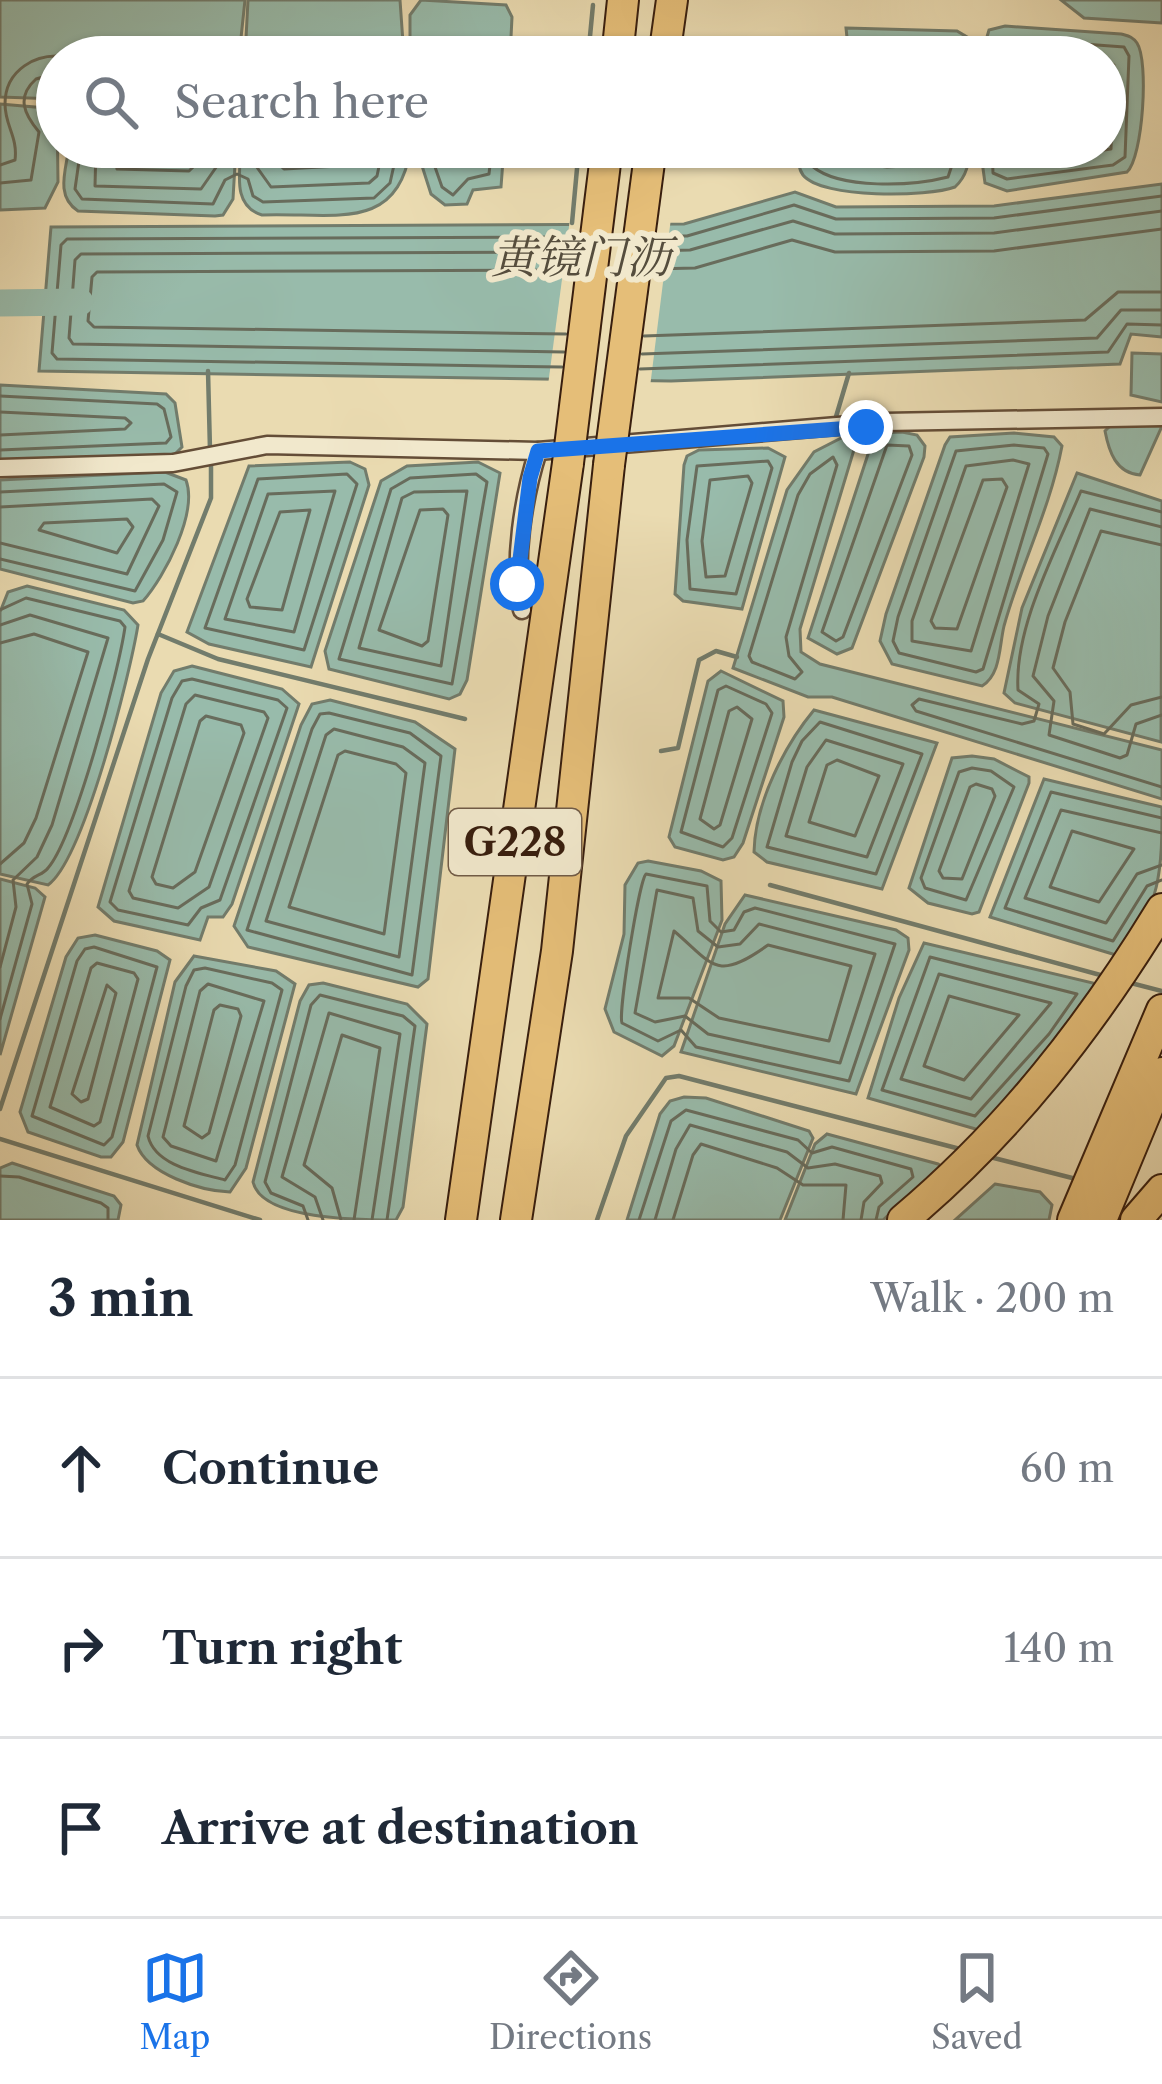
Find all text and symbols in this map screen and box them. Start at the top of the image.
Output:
search box [36,36,1126,168]
icon: search [78,69,144,135]
text: Search here [174,74,429,130]
water label: 黄镜门沥 [491,229,679,285]
route end [839,400,893,454]
route start [490,557,544,611]
road number: G228 [449,809,581,875]
text: 3 min [48,1267,194,1329]
text: Walk · 200 m [871,1274,1114,1322]
icon: ahead [48,1435,114,1501]
text: Continue [162,1440,379,1496]
text: 60 m [1020,1444,1114,1492]
icon: right [48,1615,114,1681]
text: Turn right [162,1620,402,1676]
text: 140 m [1004,1624,1114,1672]
icon: arrive [48,1795,114,1861]
text: Arrive at destination [162,1800,639,1856]
tab: Map [139,1945,210,2058]
tab: Directions [489,1945,652,2058]
tab: Saved [931,1945,1023,2058]

